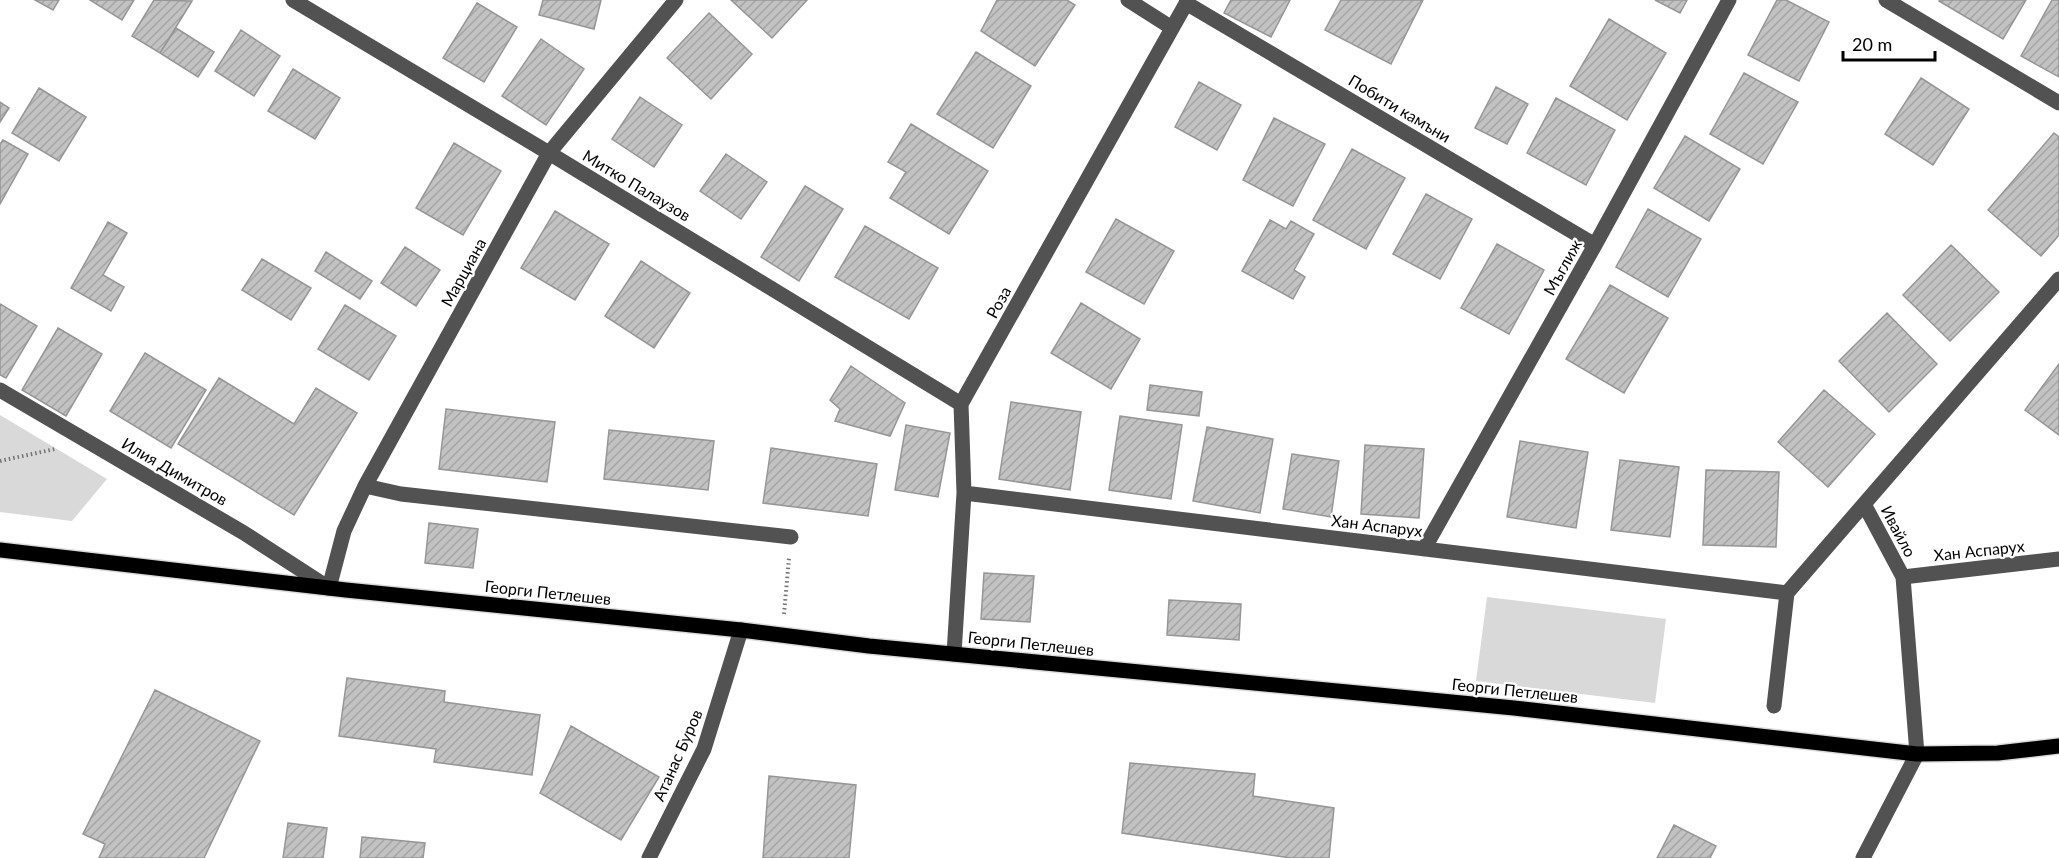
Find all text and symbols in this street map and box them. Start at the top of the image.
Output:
scale bar [1843,24,1934,62]
text: 20 m [1852,33,1892,55]
street label: Побити камъни [1346,70,1454,146]
street label: Митко Палаузов [580,145,694,225]
street label: Марциана [436,234,490,310]
street label: Мъглиж [1539,235,1585,298]
street label: Роза [982,283,1014,321]
street label: Илия Димитров [119,433,231,509]
street label: Ивайло [1878,502,1920,560]
street label: Хан Аспарух [1330,510,1424,540]
street label: Хан Аспарух [1933,536,2026,564]
street label: Георги Петлешев [484,576,612,608]
street label: Георги Петлешев [967,627,1095,659]
street label: Георги Петлешев [1451,674,1579,706]
street label: Атанас Буров [648,706,706,804]

